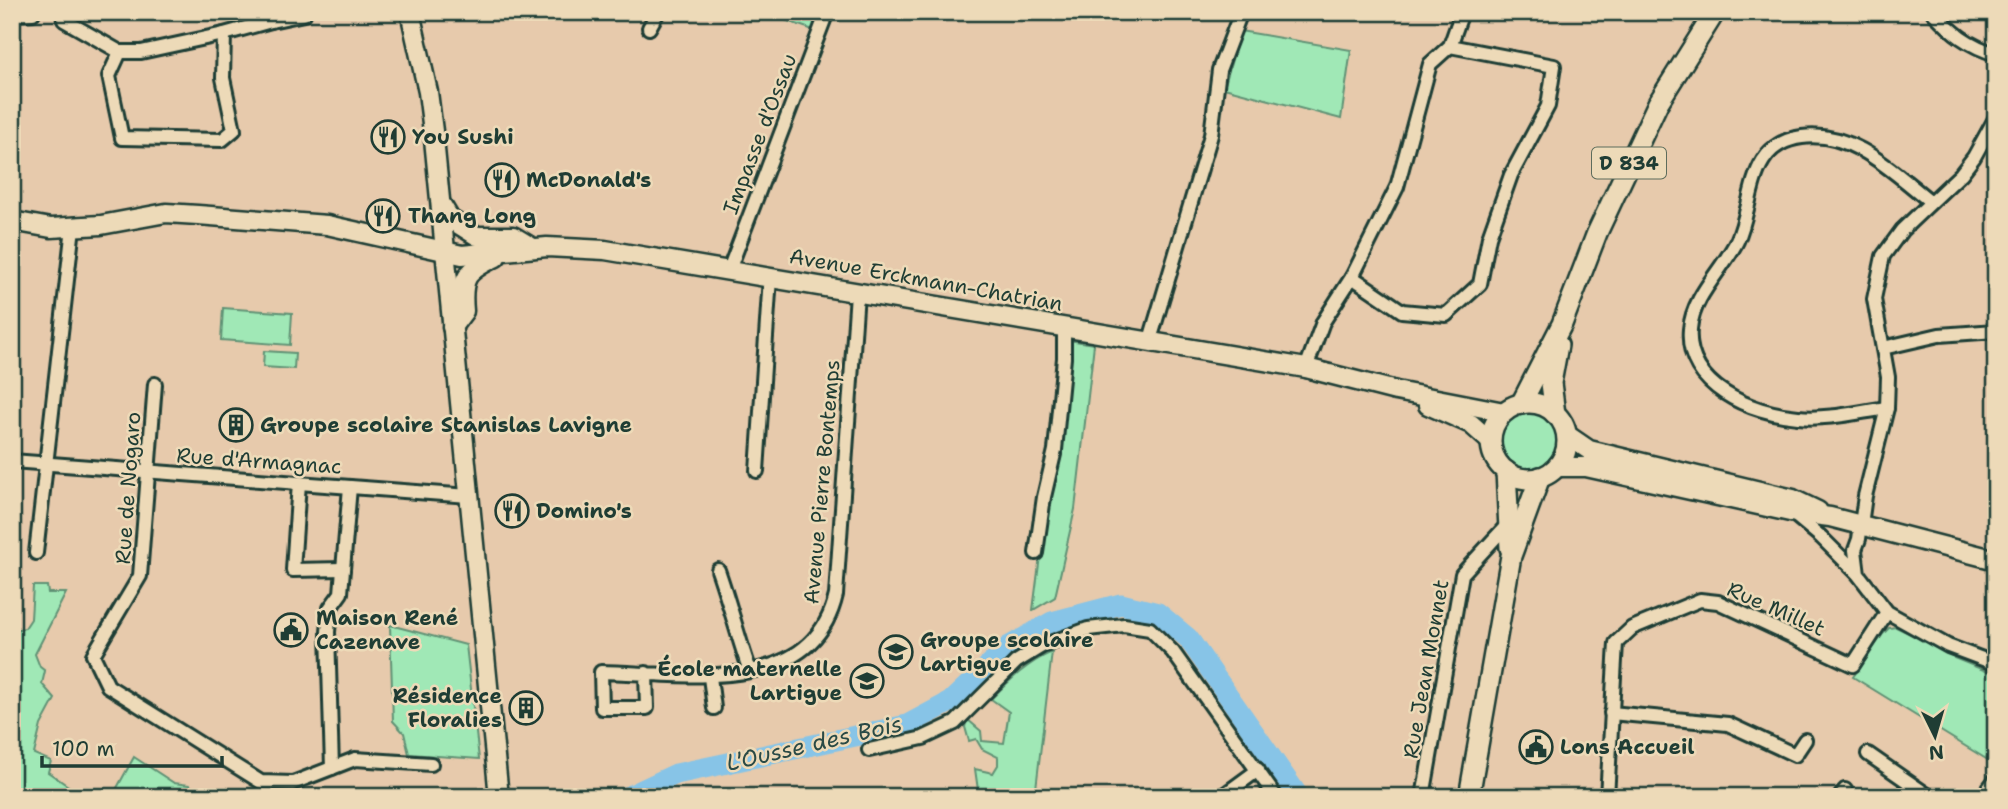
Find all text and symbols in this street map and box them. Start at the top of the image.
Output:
street label: Impasse d'Ossau [716,50,804,218]
restaurant icon: You Sushi [369,118,407,156]
place label: You Sushi [412,123,514,151]
road number: D 834 [1592,148,1666,178]
restaurant icon: McDonald's [483,161,521,199]
place label: McDonald's [526,166,651,194]
restaurant icon: Thang Long [364,197,402,235]
place label: Thang Long [408,202,536,230]
street label: Avenue Erckmann-Chatrian [787,242,1065,318]
street label: Avenue Pierre Bontemps [797,359,847,605]
building icon: Groupe scolaire Stanislas Lavigne [217,406,255,444]
street label: Rue de Nogaro [109,411,147,565]
place label: Groupe scolaire Stanislas Lavigne [260,411,632,439]
street label: Rue d'Armagnac [176,441,342,481]
restaurant icon: Domino's [493,492,531,530]
place label: Domino's [536,497,632,525]
street label: Rue Millet [1723,575,1829,643]
street label: Rue Jean Monnet [1396,577,1456,761]
place label: Maison René Cazenave [316,604,458,656]
public building icon: Maison René Cazenave [272,611,310,649]
place label: Groupe scolaire Lartigue [920,626,1094,678]
school or university icon: Groupe scolaire Lartigue [877,633,915,671]
place label: École maternelle Lartigue [657,654,842,707]
school or university icon: École maternelle Lartigue [848,662,886,700]
place label: Résidence Floralies [392,682,502,734]
building icon: Résidence Floralies [507,689,545,727]
north arrow [1899,700,1969,770]
water label: L'Ousse des Bois [723,708,905,778]
scale bar [42,725,222,769]
public building icon: Lons Accueil [1517,728,1555,766]
place label: Lons Accueil [1560,733,1695,761]
text: 100 m [52,735,115,763]
text: N [1928,739,1945,766]

